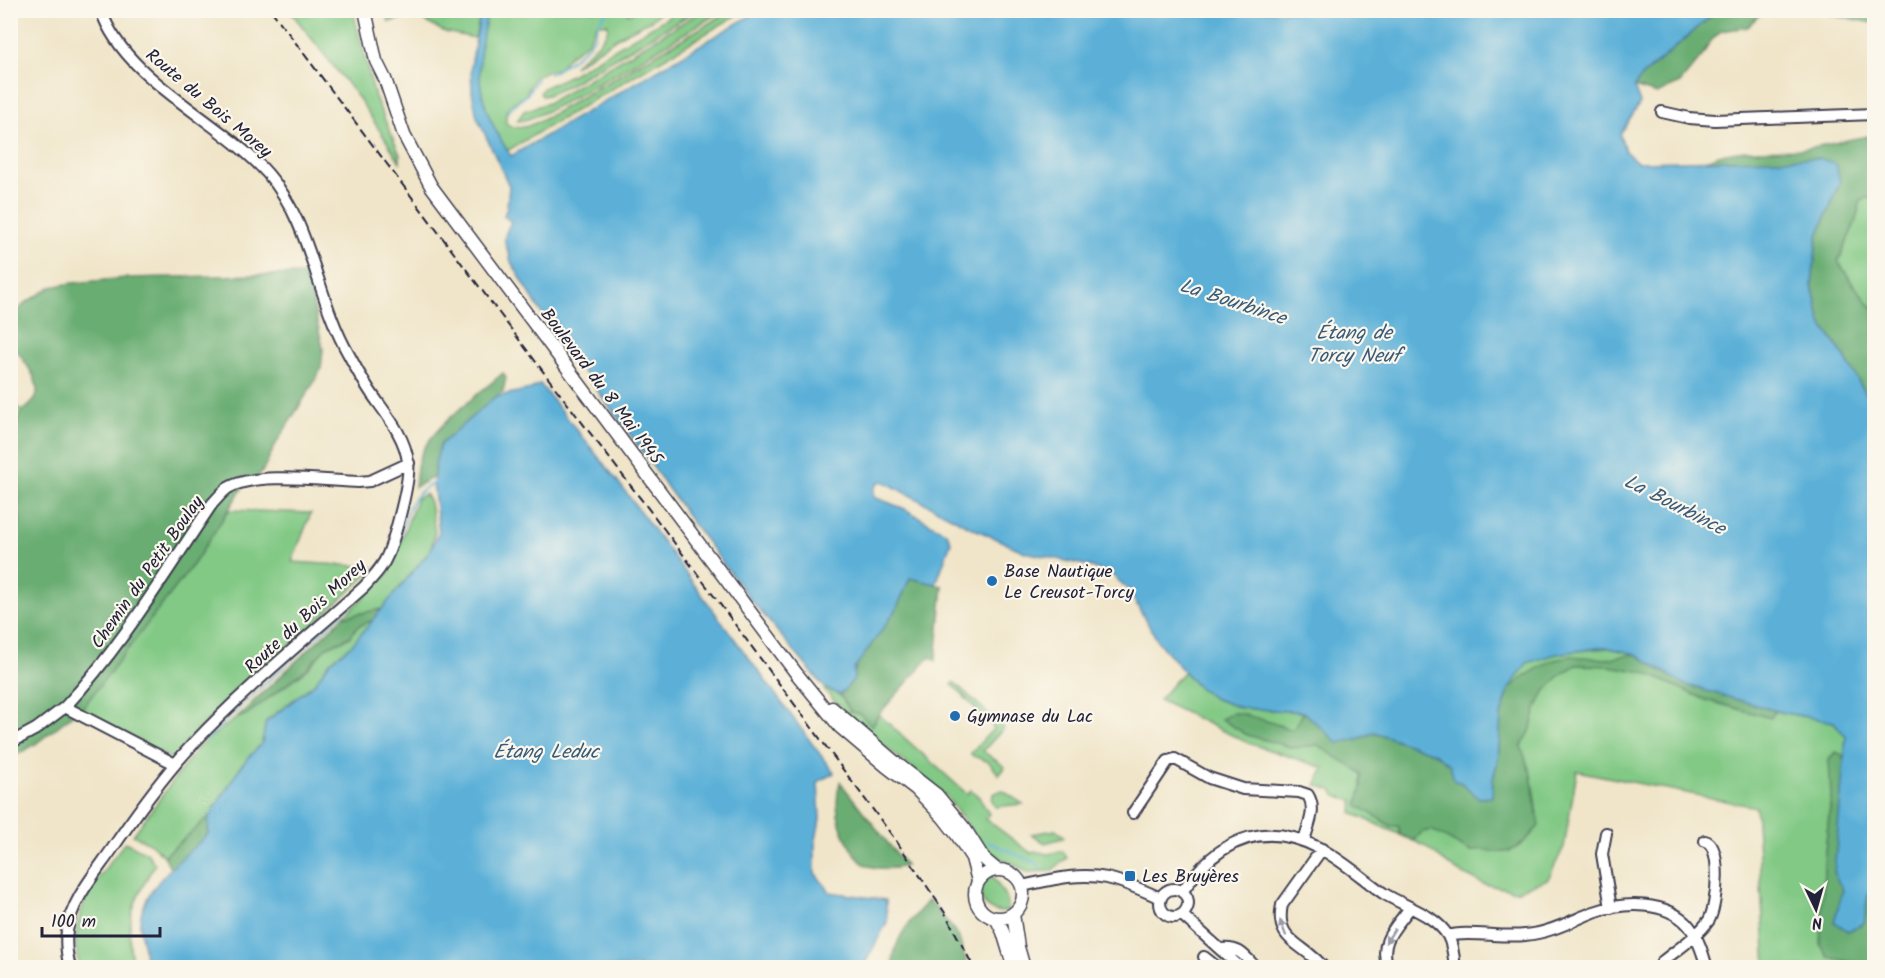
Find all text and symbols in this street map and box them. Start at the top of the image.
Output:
street label: Route du Bois Morey [138,42,278,166]
water label: La Bourbince [1175,271,1292,336]
street label: Boulevard du 8 Mai 1945 [532,302,670,473]
water label: Étang de Torcy Neuf [1308,318,1406,373]
water label: La Bourbince [1618,467,1732,546]
street label: Chemin du Petit Boulay [84,490,213,656]
street label: Route du Bois Morey [238,552,374,682]
place label: Base Nautique Le Creusot-Torcy [1004,558,1134,608]
marker: Base Nautique Le Creusot-Torcy [985,574,999,588]
place label: Gymnase du Lac [967,703,1093,732]
marker: Gymnase du Lac [948,709,962,723]
water label: Étang Leduc [493,737,601,769]
place label: Les Bruyères [1142,863,1239,892]
marker: Les Bruyères [1123,869,1137,883]
north arrow [1786,879,1846,939]
scale bar [42,900,160,938]
text: 100 m [51,908,96,937]
text: N [1811,910,1823,935]
one-way arrow [1278,918,1288,936]
one-way arrow [1385,928,1396,944]

